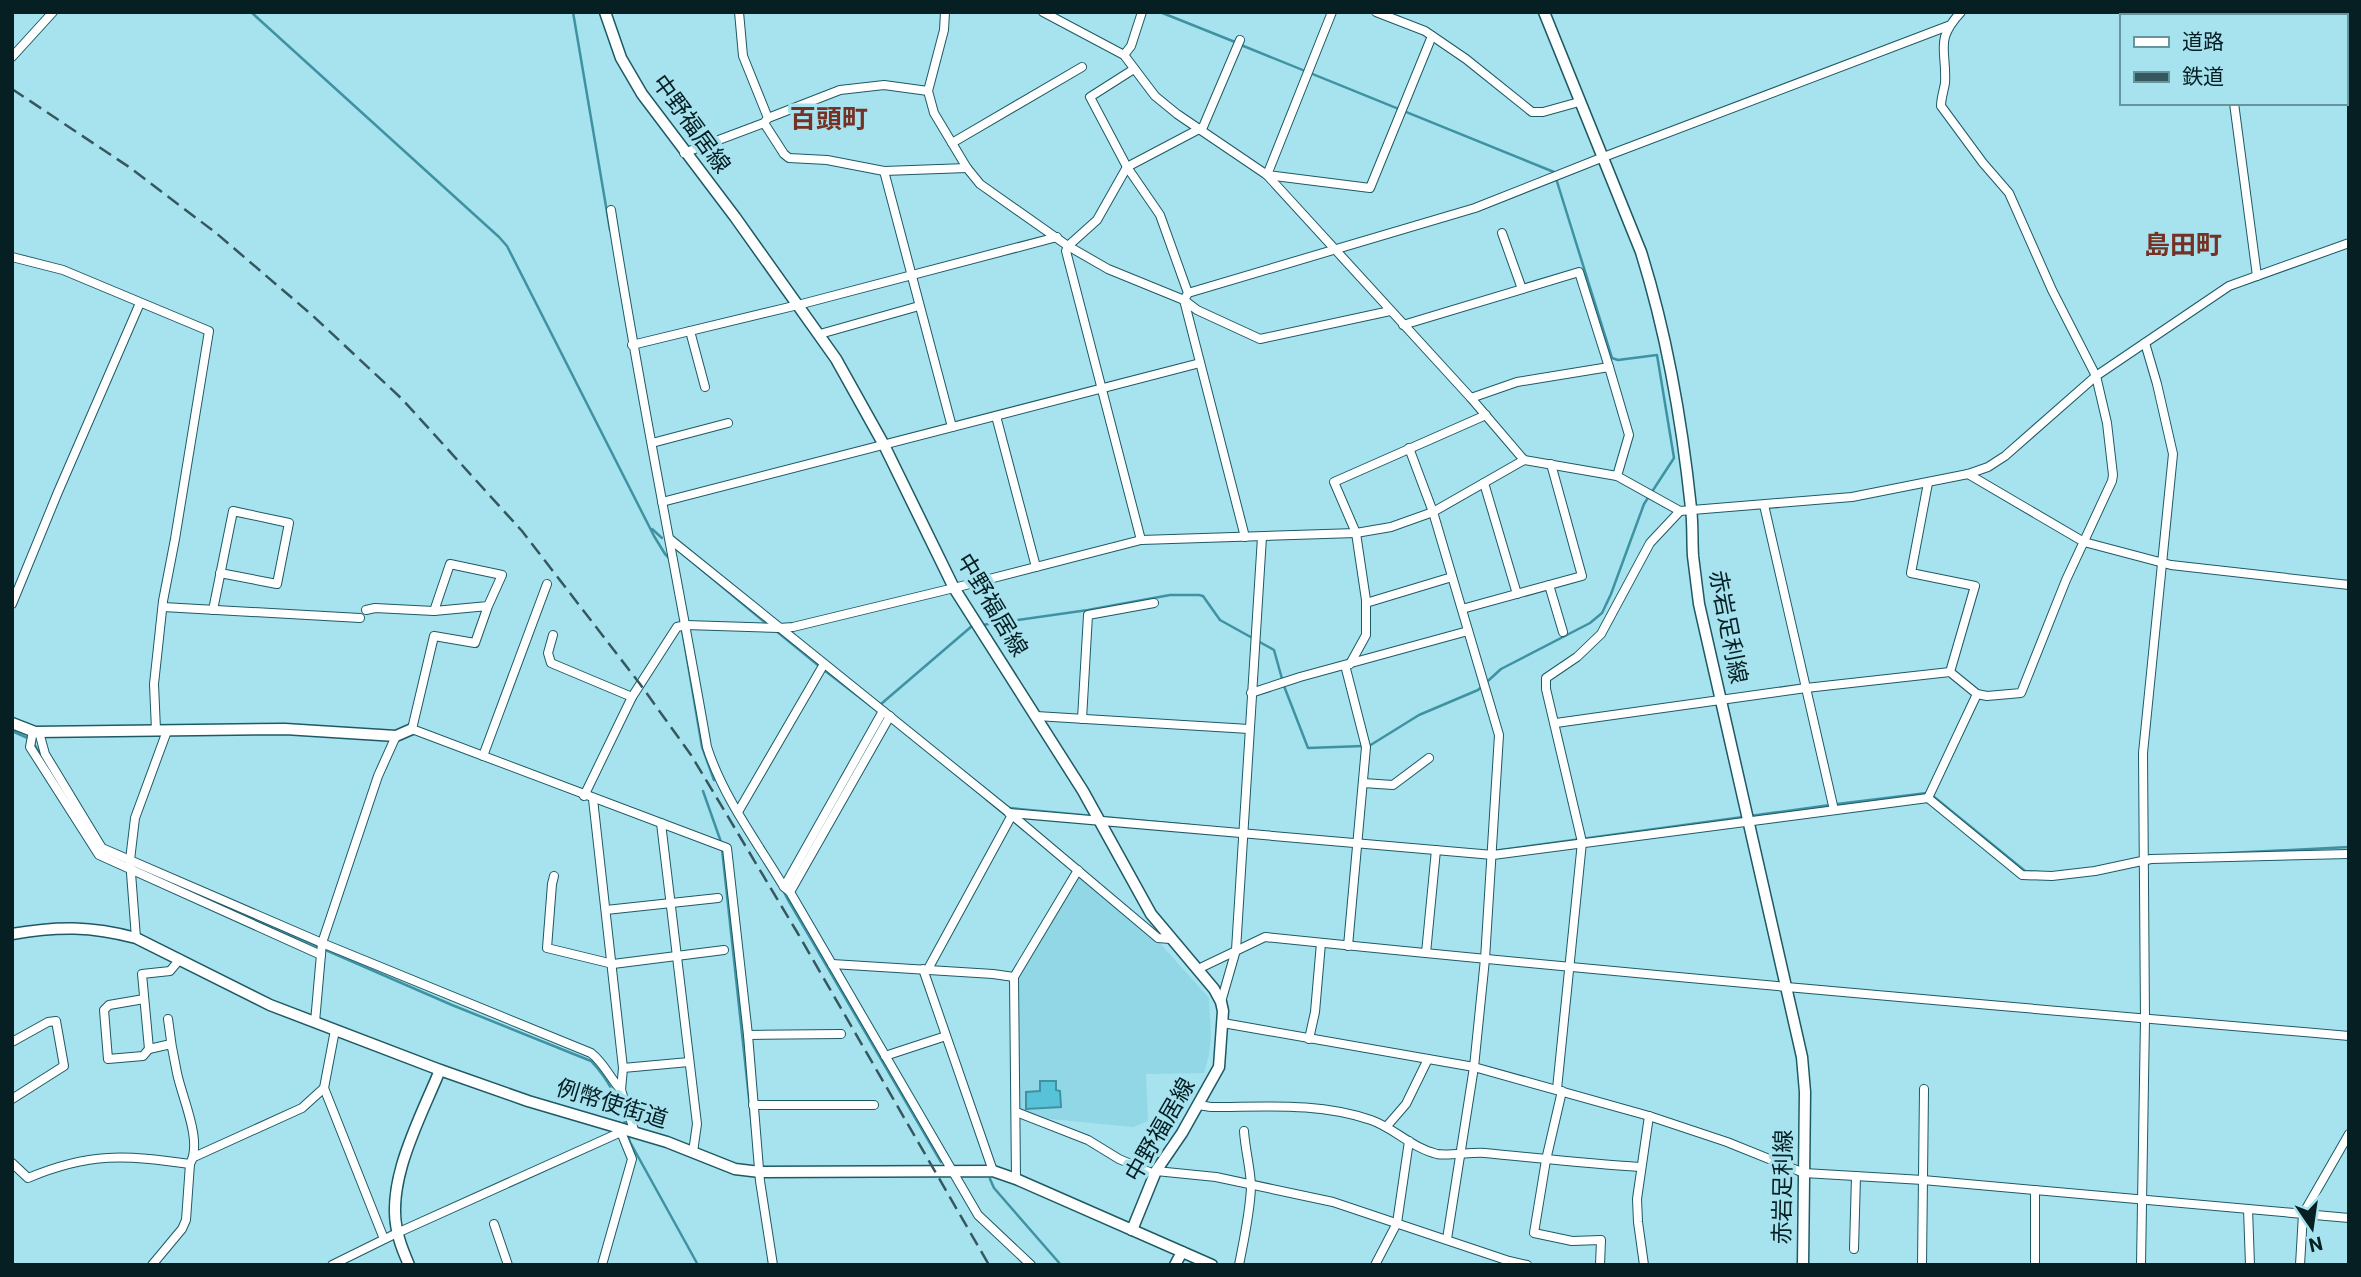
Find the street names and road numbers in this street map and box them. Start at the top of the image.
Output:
street label: 中野福居線 [646,70,736,178]
street label: 中野福居線 [951,549,1033,661]
street label: 赤岩足利線 [1704,568,1752,686]
street label: 中野福居線 [1120,1073,1200,1187]
street label: 例幣使街道 [553,1074,671,1134]
street label: 赤岩足利線 [1768,1129,1798,1245]

